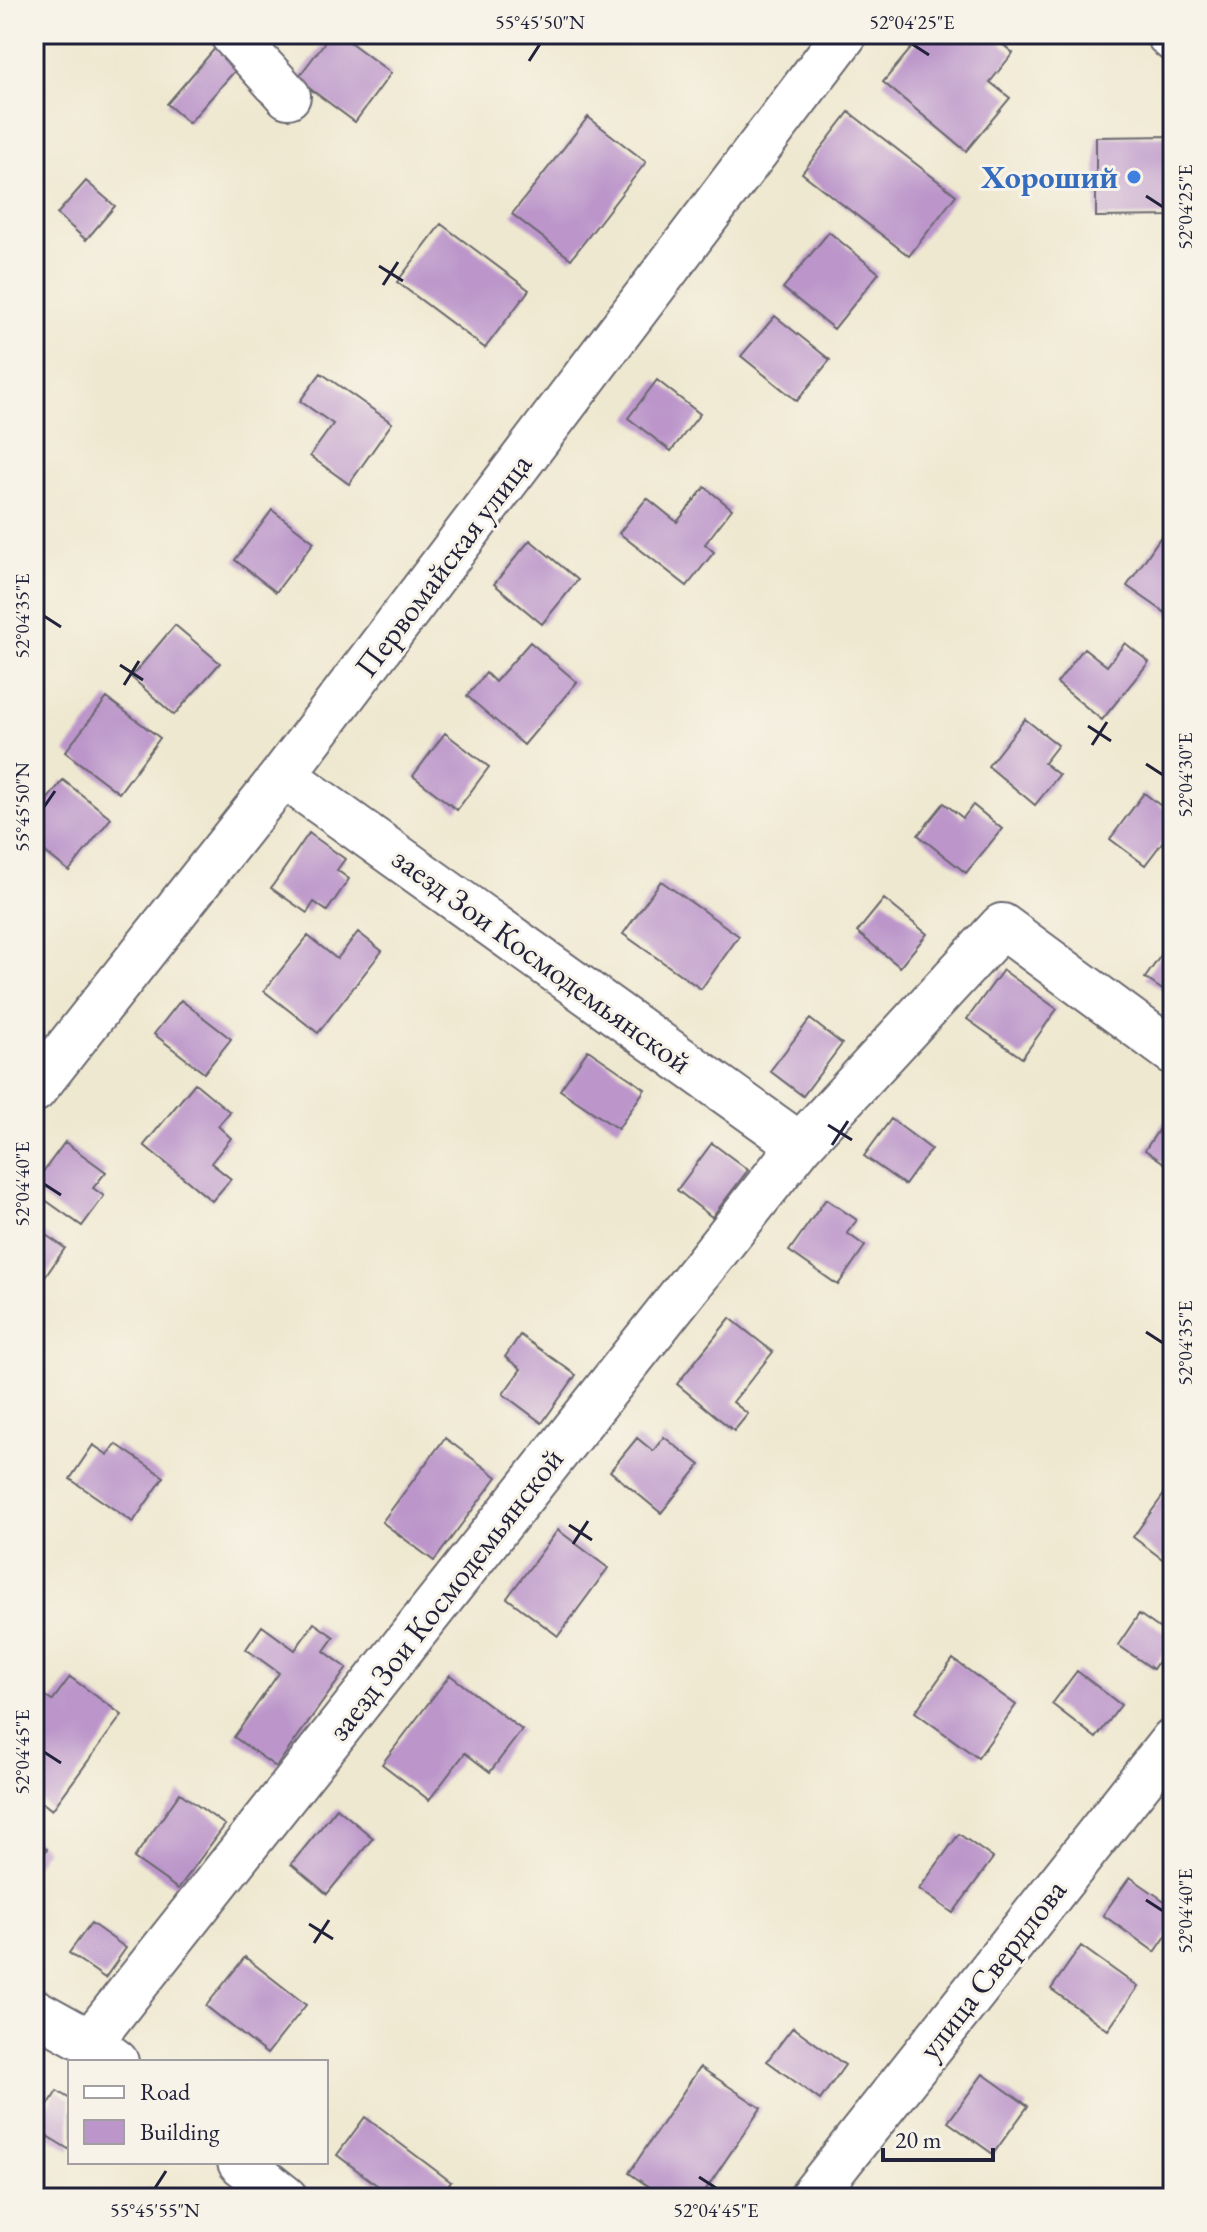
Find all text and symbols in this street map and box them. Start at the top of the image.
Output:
text: 55°45'50"N [495,9,585,35]
text: 52°04'25"E [869,9,955,35]
place label: Хороший [980,156,1118,198]
text: 52°04'25"E [1172,164,1198,250]
marker: Хороший [1125,168,1143,186]
street label: Первомайская улица [345,444,541,685]
text: 52°04'35"E [9,573,35,659]
text: 52°04'30"E [1172,732,1198,818]
text: 55°45'50"N [9,762,35,852]
street label: заезд Зои Космодемьянской [384,837,700,1083]
text: 52°04'40"E [9,1141,35,1227]
text: 52°04'35"E [1172,1300,1198,1386]
street label: заезд Зои Космодемьянской [317,1439,573,1749]
text: 52°04'45"E [9,1709,35,1795]
text: 52°04'40"E [1172,1868,1198,1954]
street label: улица Свердлова [908,1870,1076,2068]
legend [68,2060,328,2164]
text: Road [140,2076,191,2107]
scale bar [883,2112,993,2162]
text: Building [140,2116,220,2147]
text: 20 m [895,2124,942,2155]
text: 55°45'55"N [110,2197,200,2223]
text: 52°04'45"E [673,2197,759,2223]

